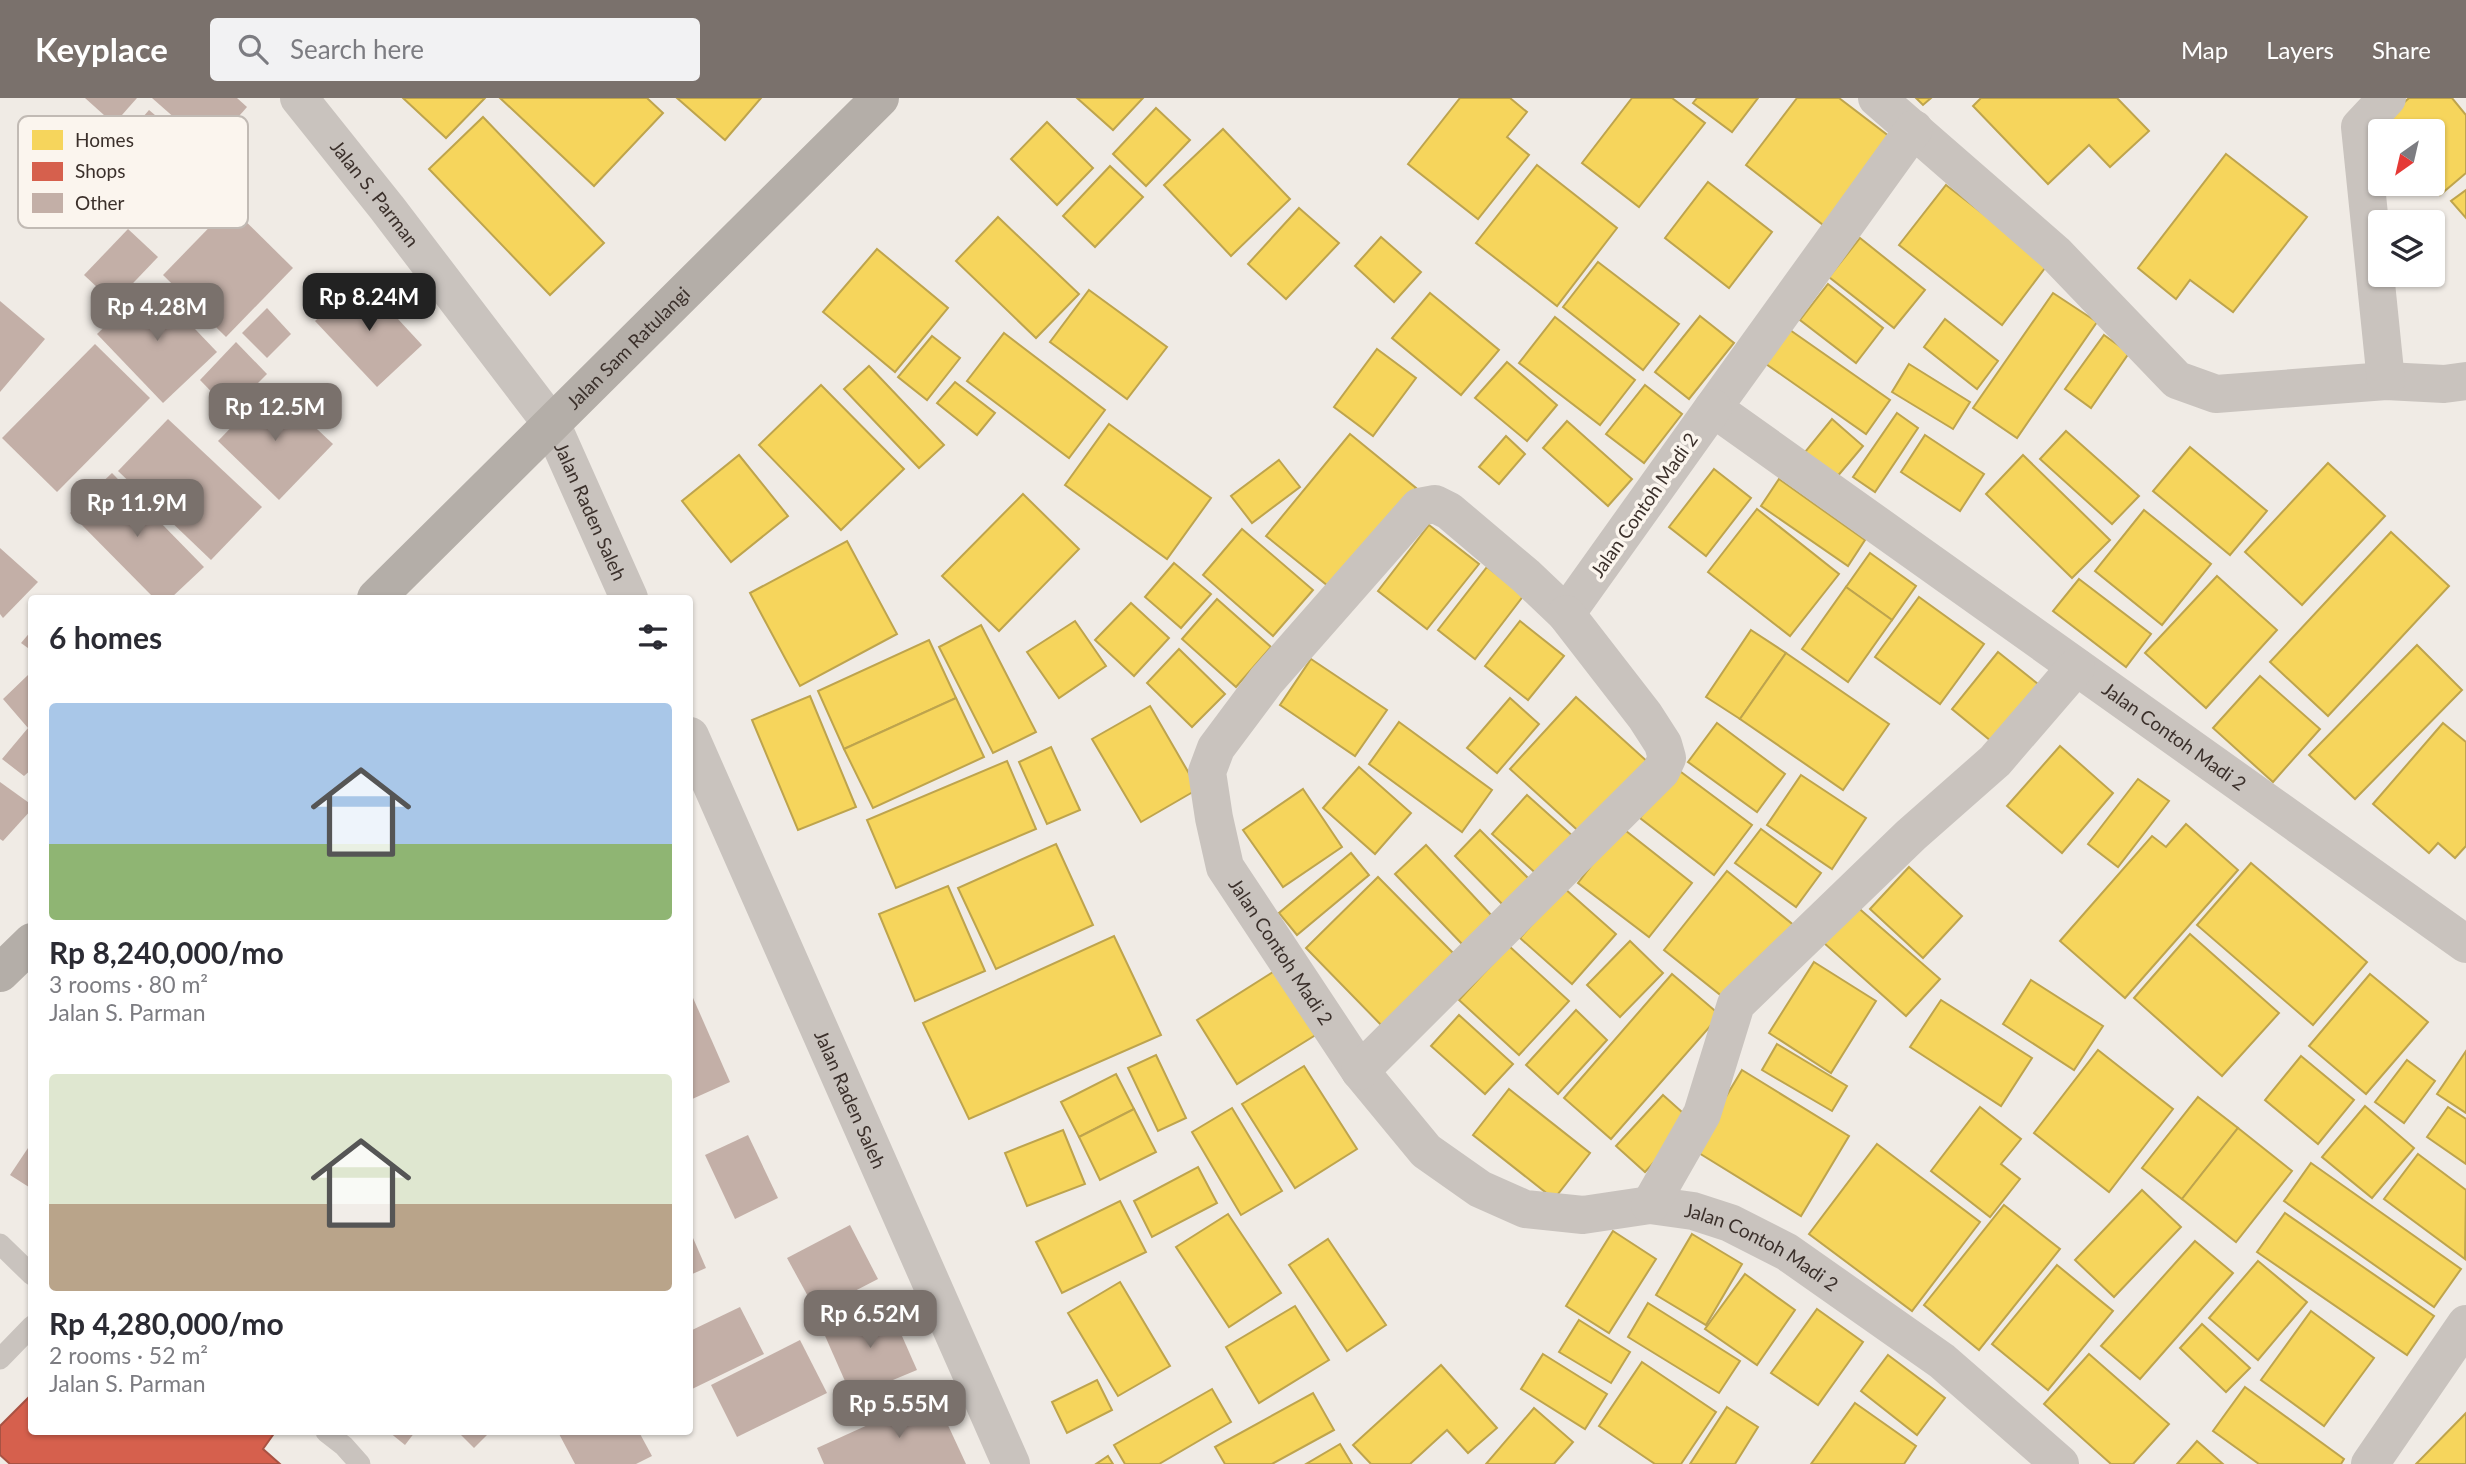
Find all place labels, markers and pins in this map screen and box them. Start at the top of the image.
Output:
pin: Rp 8.24M [297,274,441,333]
pin: Rp 4.28M [85,284,229,343]
pin: Rp 12.5M [203,384,347,443]
pin: Rp 11.9M [65,480,209,539]
pin: Rp 6.52M [798,1290,942,1350]
pin: Rp 5.55M [827,1380,971,1440]

